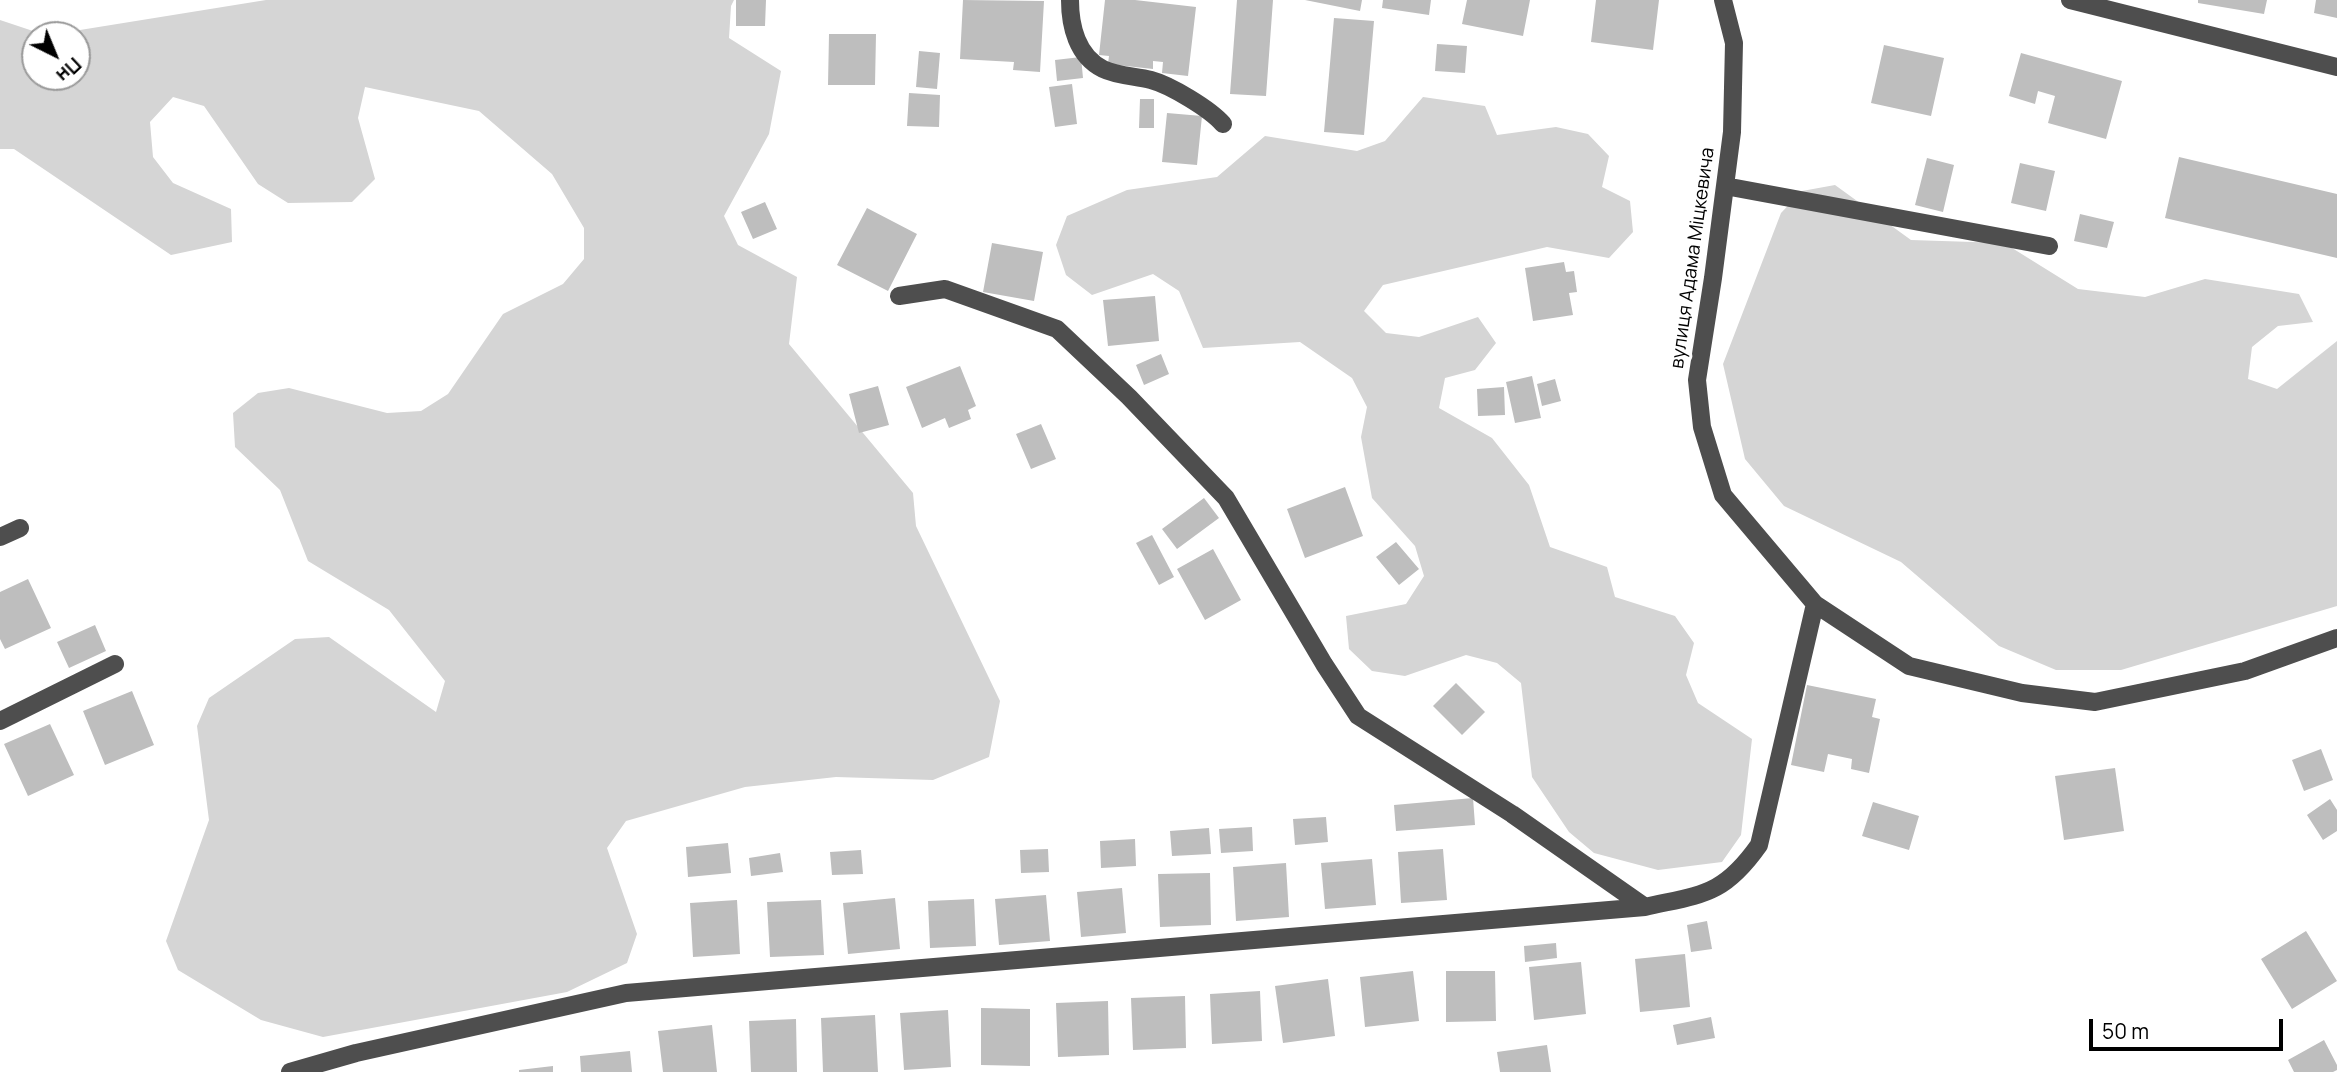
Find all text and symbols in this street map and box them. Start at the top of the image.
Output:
north arrow [21,21,91,91]
text: Пн [51,52,87,88]
street label: вулиця Адама Міцкевича [1666,146,1720,370]
scale bar [2092,1006,2286,1050]
text: 50 m [2102,1017,2149,1045]

